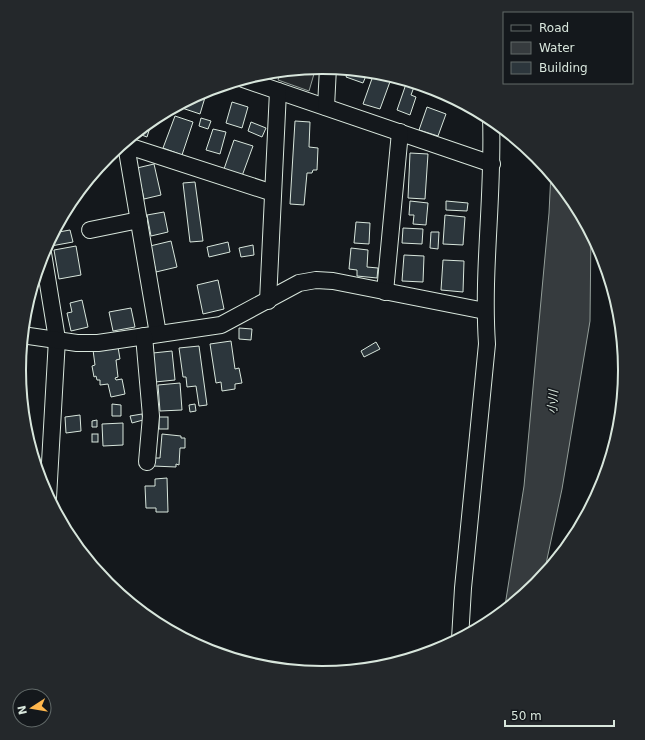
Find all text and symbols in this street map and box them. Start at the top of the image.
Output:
legend [503,12,633,84]
text: Road [539,21,569,35]
text: Water [539,41,575,55]
text: Building [539,61,588,75]
water label: 小川 [545,388,561,414]
north arrow [12,688,52,728]
scale bar [505,702,614,728]
text: N [15,704,30,716]
text: 50 m [511,709,542,723]

